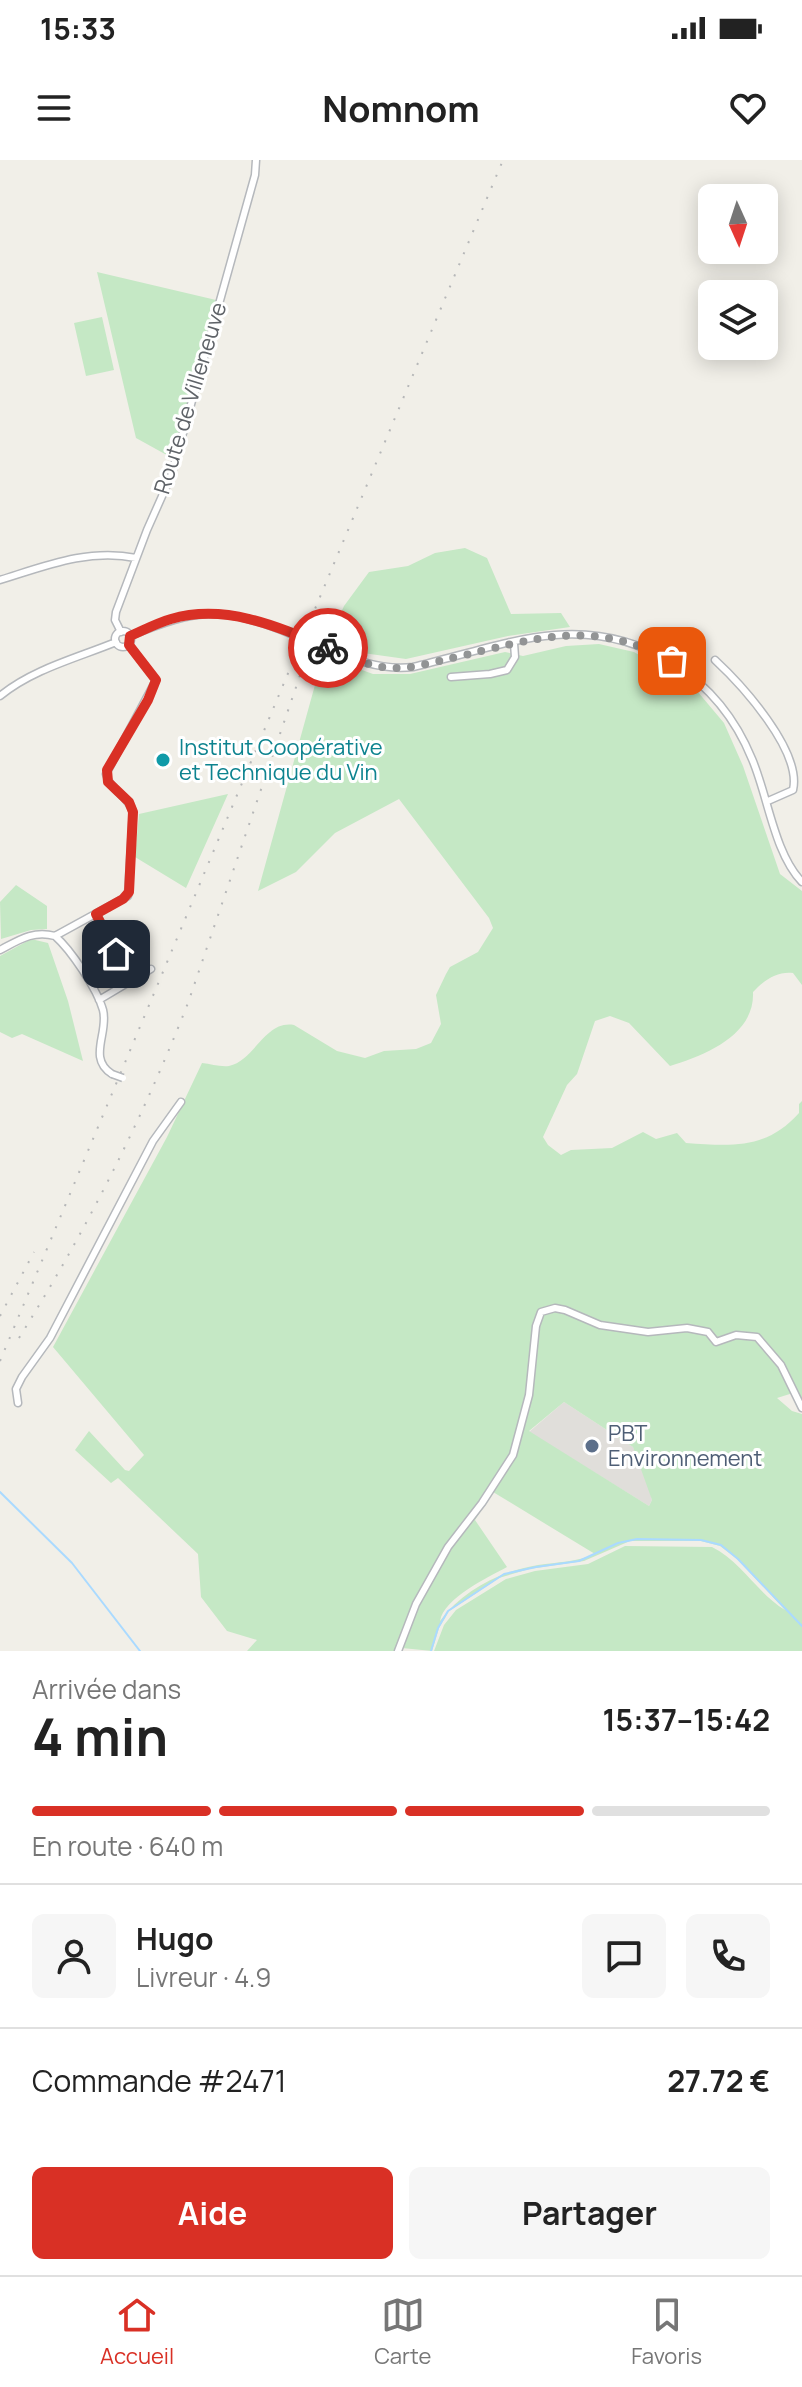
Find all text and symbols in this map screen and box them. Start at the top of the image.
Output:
text: 15:33 [40,8,116,49]
text: Nomnom [322,84,480,133]
icon: menu [32,86,76,130]
icon: heart [726,86,770,130]
north arrow [698,184,778,264]
map controls [698,184,778,360]
button: layers [698,280,778,360]
street label: Route de Villeneuve [147,298,234,498]
courier [288,608,368,688]
icon: bike [306,626,350,670]
pin [638,627,706,695]
icon: bag [650,639,694,683]
place label: Institut Coopérative et Technique du Vin [179,732,383,787]
marker: Institut Coopérative et Technique du Vin [154,751,172,769]
pin [82,920,150,988]
icon: home [94,932,138,976]
place label: PBT Environnement [608,1418,762,1473]
marker: PBT Environnement [583,1437,601,1455]
text: Arrivée dans [32,1671,181,1707]
text: 15:37–15:42 [602,1699,770,1740]
text: 4 min [32,1701,168,1772]
text: En route · 640 m [32,1828,223,1864]
button: person [32,1914,116,1998]
button: chat [582,1914,666,1998]
button: phone [686,1914,770,1998]
text: Hugo [136,1918,213,1959]
text: Livreur · 4.9 [136,1959,272,1995]
text: Commande #2471 [32,2060,286,2101]
text: 27.72 € [667,2060,770,2101]
button: Aide [32,2167,393,2259]
button: Partager [409,2167,770,2259]
tab: Accueil [100,2293,174,2371]
tab: Carte [374,2293,431,2371]
tab: Favoris [631,2293,702,2371]

